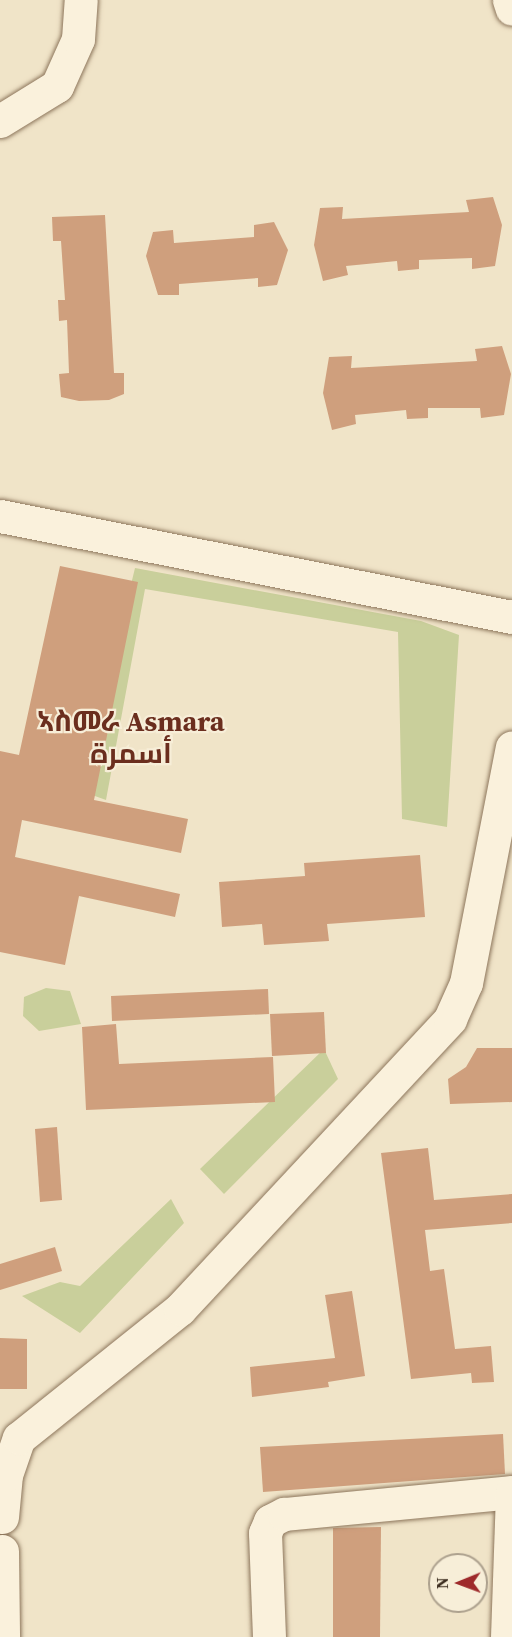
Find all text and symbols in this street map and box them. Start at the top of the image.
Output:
district label: ኣስመራ Asmara أسمرة [37,704,225,770]
north arrow [428,1553,488,1613]
text: N [431,1577,453,1589]

